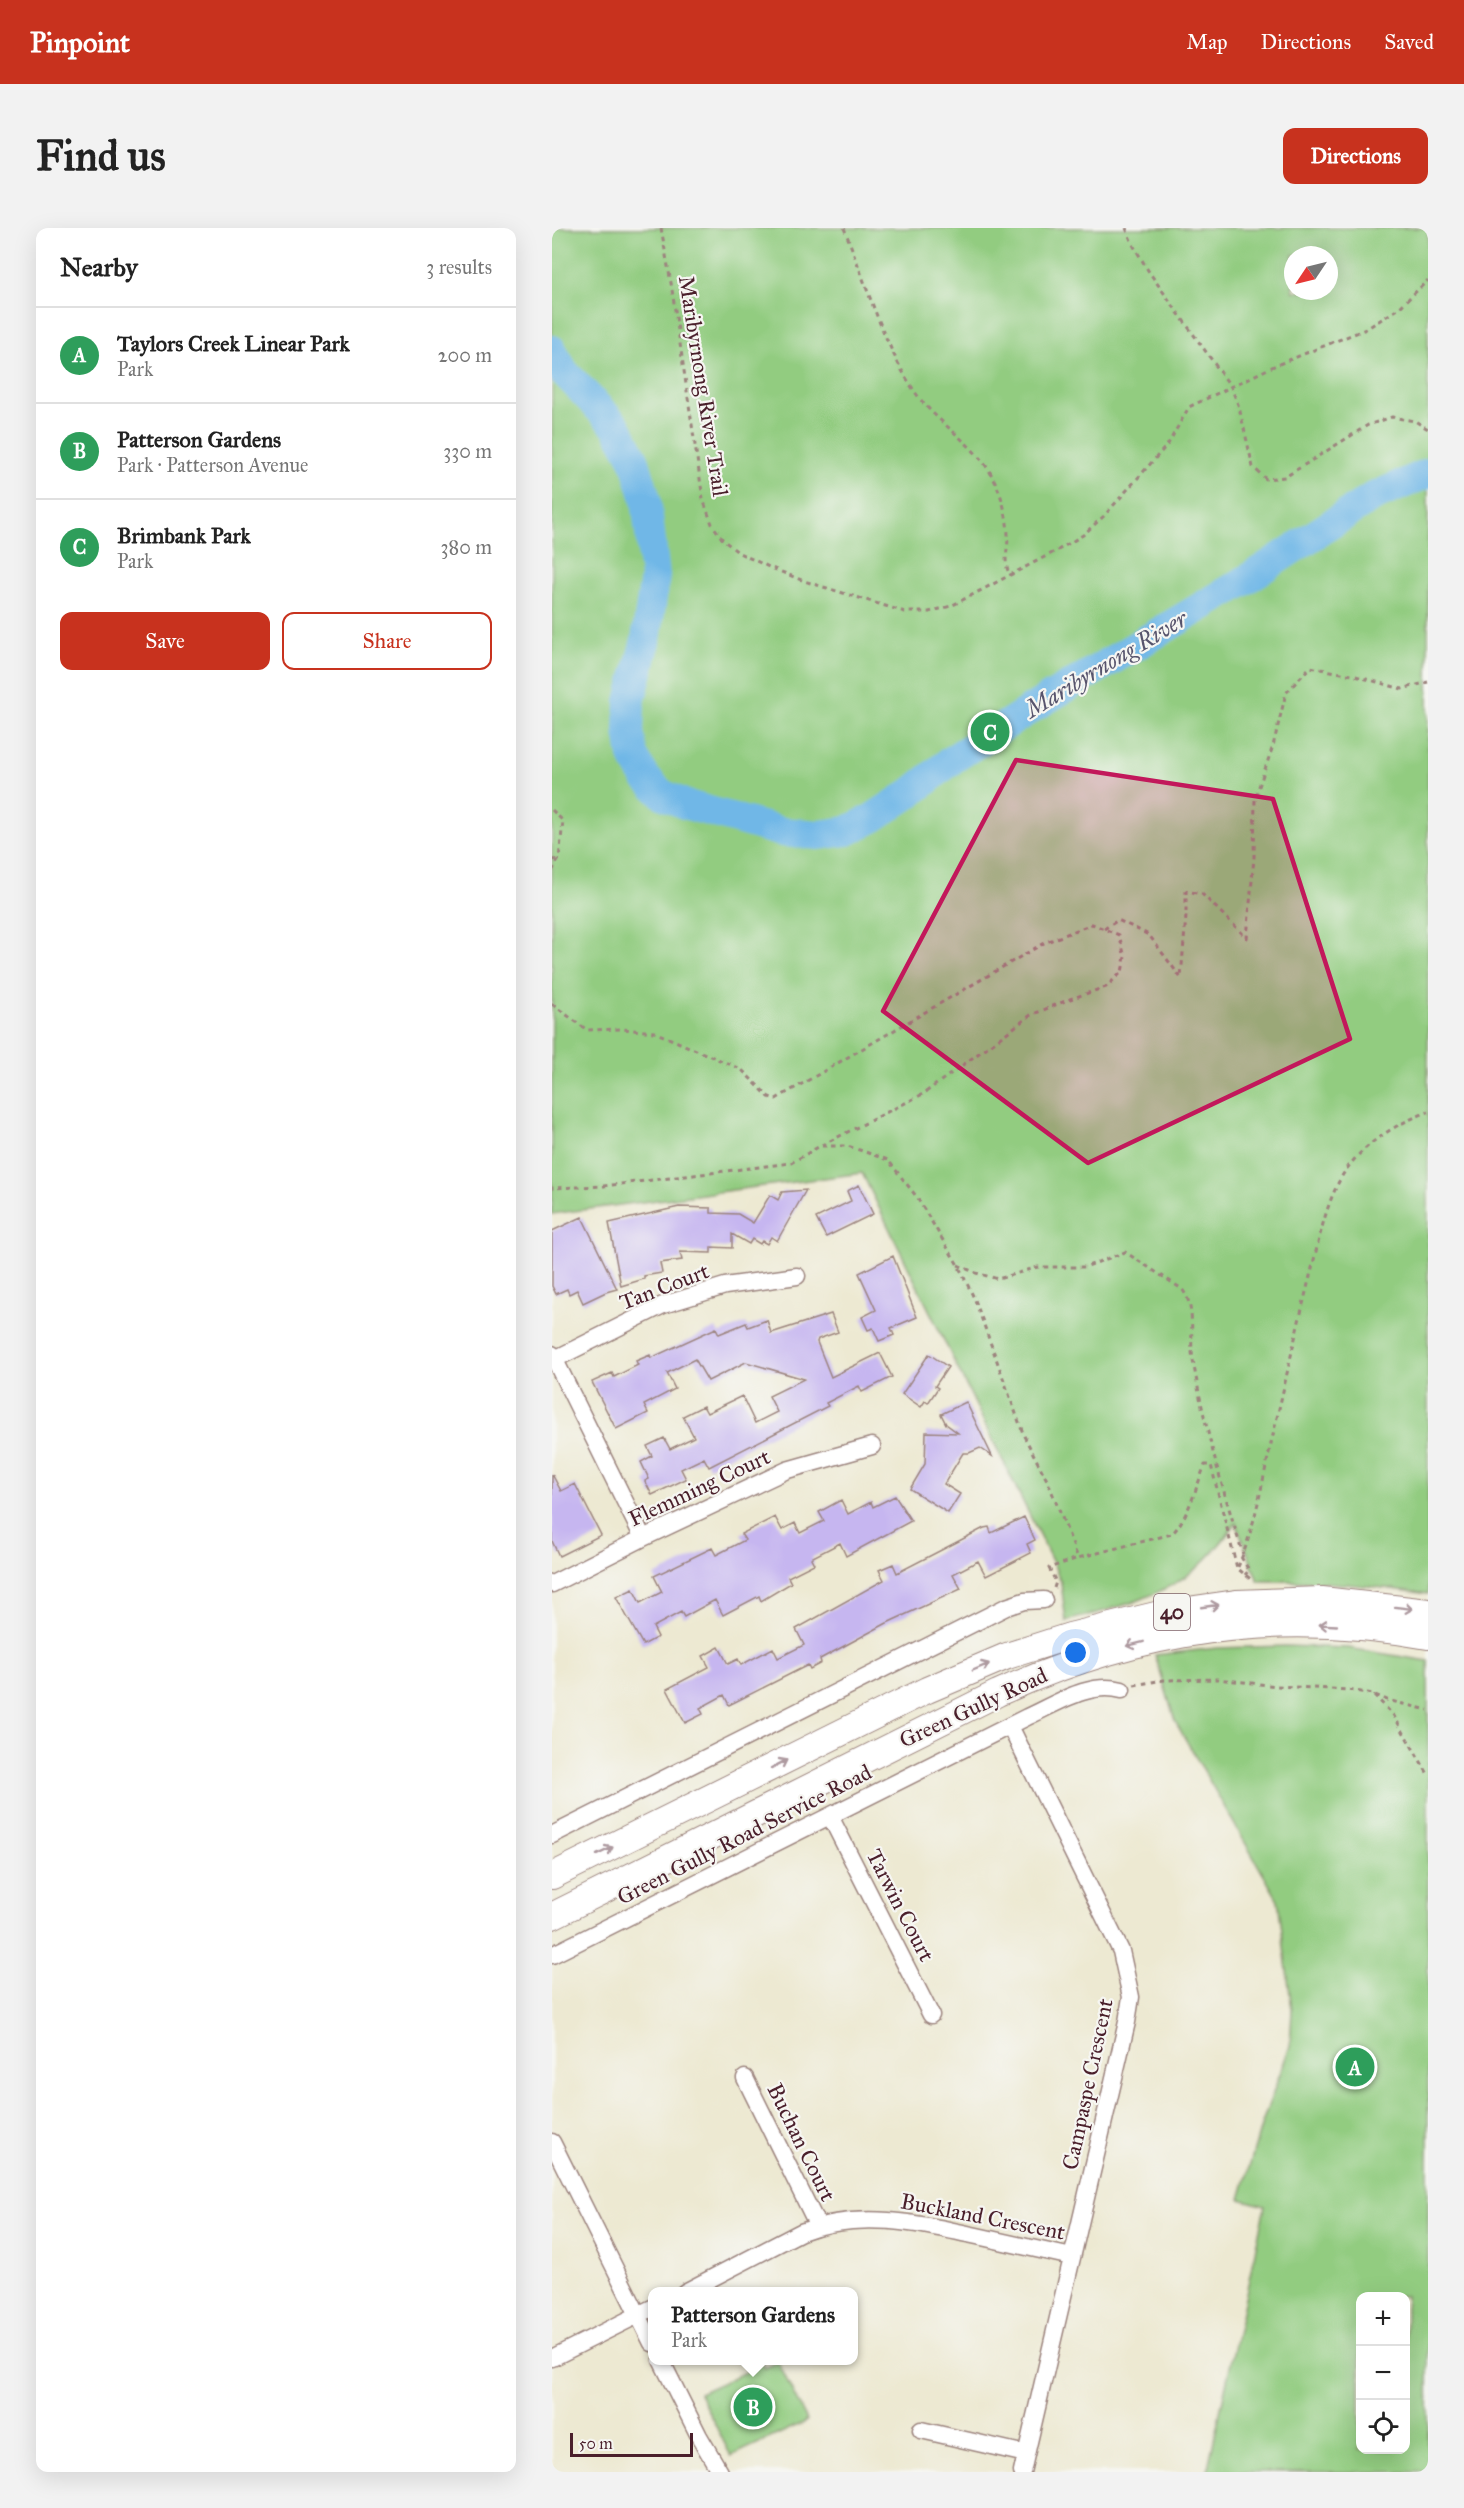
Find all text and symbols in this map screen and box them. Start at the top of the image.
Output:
text: Pinpoint [30,25,130,60]
text: Map [1187,29,1228,55]
text: Directions [1261,29,1351,55]
text: Saved [1384,29,1434,55]
button: Directions [1283,128,1428,184]
text: Find us [36,130,166,182]
north arrow [1284,246,1338,300]
text: Nearby [60,251,138,283]
text: 3 results [426,255,492,279]
street label: Maribyrnong River Trail [673,274,734,498]
text: Taylors Creek Linear Park [117,330,350,357]
text: A [73,343,86,367]
text: 200 m [438,343,492,367]
text: Park [117,357,153,381]
text: Patterson Gardens [117,426,281,453]
text: B [73,439,86,463]
text: 330 m [443,439,492,463]
text: Park · Patterson Avenue [117,453,308,477]
text: Brimbank Park [117,522,251,549]
text: C [73,535,86,559]
text: 380 m [441,535,492,559]
text: Park [117,549,153,573]
water label: Maribyrnong River [1018,603,1194,725]
button: Save [60,612,270,670]
button: Share [282,612,492,670]
pin: C [970,710,1010,754]
street label: Tan Court [616,1257,713,1316]
street label: Flemming Court [624,1443,775,1532]
road number: 40 [1154,1594,1190,1630]
one-way arrow [1199,1601,1219,1612]
one-way arrow [1393,1603,1413,1614]
one-way arrow [1319,1620,1339,1631]
your location [1061,1638,1090,1667]
one-way arrow [1126,1638,1145,1650]
street label: Green Gully Road [895,1661,1052,1754]
one-way arrow [971,1661,990,1672]
street label: Green Gully Road Service Road [612,1758,876,1911]
one-way arrow [770,1758,788,1769]
one-way arrow [595,1844,613,1856]
street label: Tarwin Court [861,1844,940,1966]
street label: Campaspe Crescent [1056,1996,1119,2172]
pin: A [1336,2044,1374,2090]
street label: Buchan Court [761,2079,842,2206]
street label: Buckland Crescent [898,2187,1068,2246]
popup [648,2287,858,2365]
map controls [1356,2292,1410,2454]
button: + [1356,2292,1410,2346]
text: Patterson Gardens [671,2301,835,2328]
text: Park [671,2328,707,2352]
button: − [1356,2346,1410,2400]
pin: B [734,2384,772,2430]
button: locate [1356,2400,1410,2454]
scale bar [570,2430,693,2458]
text: 50 m [579,2434,613,2453]

